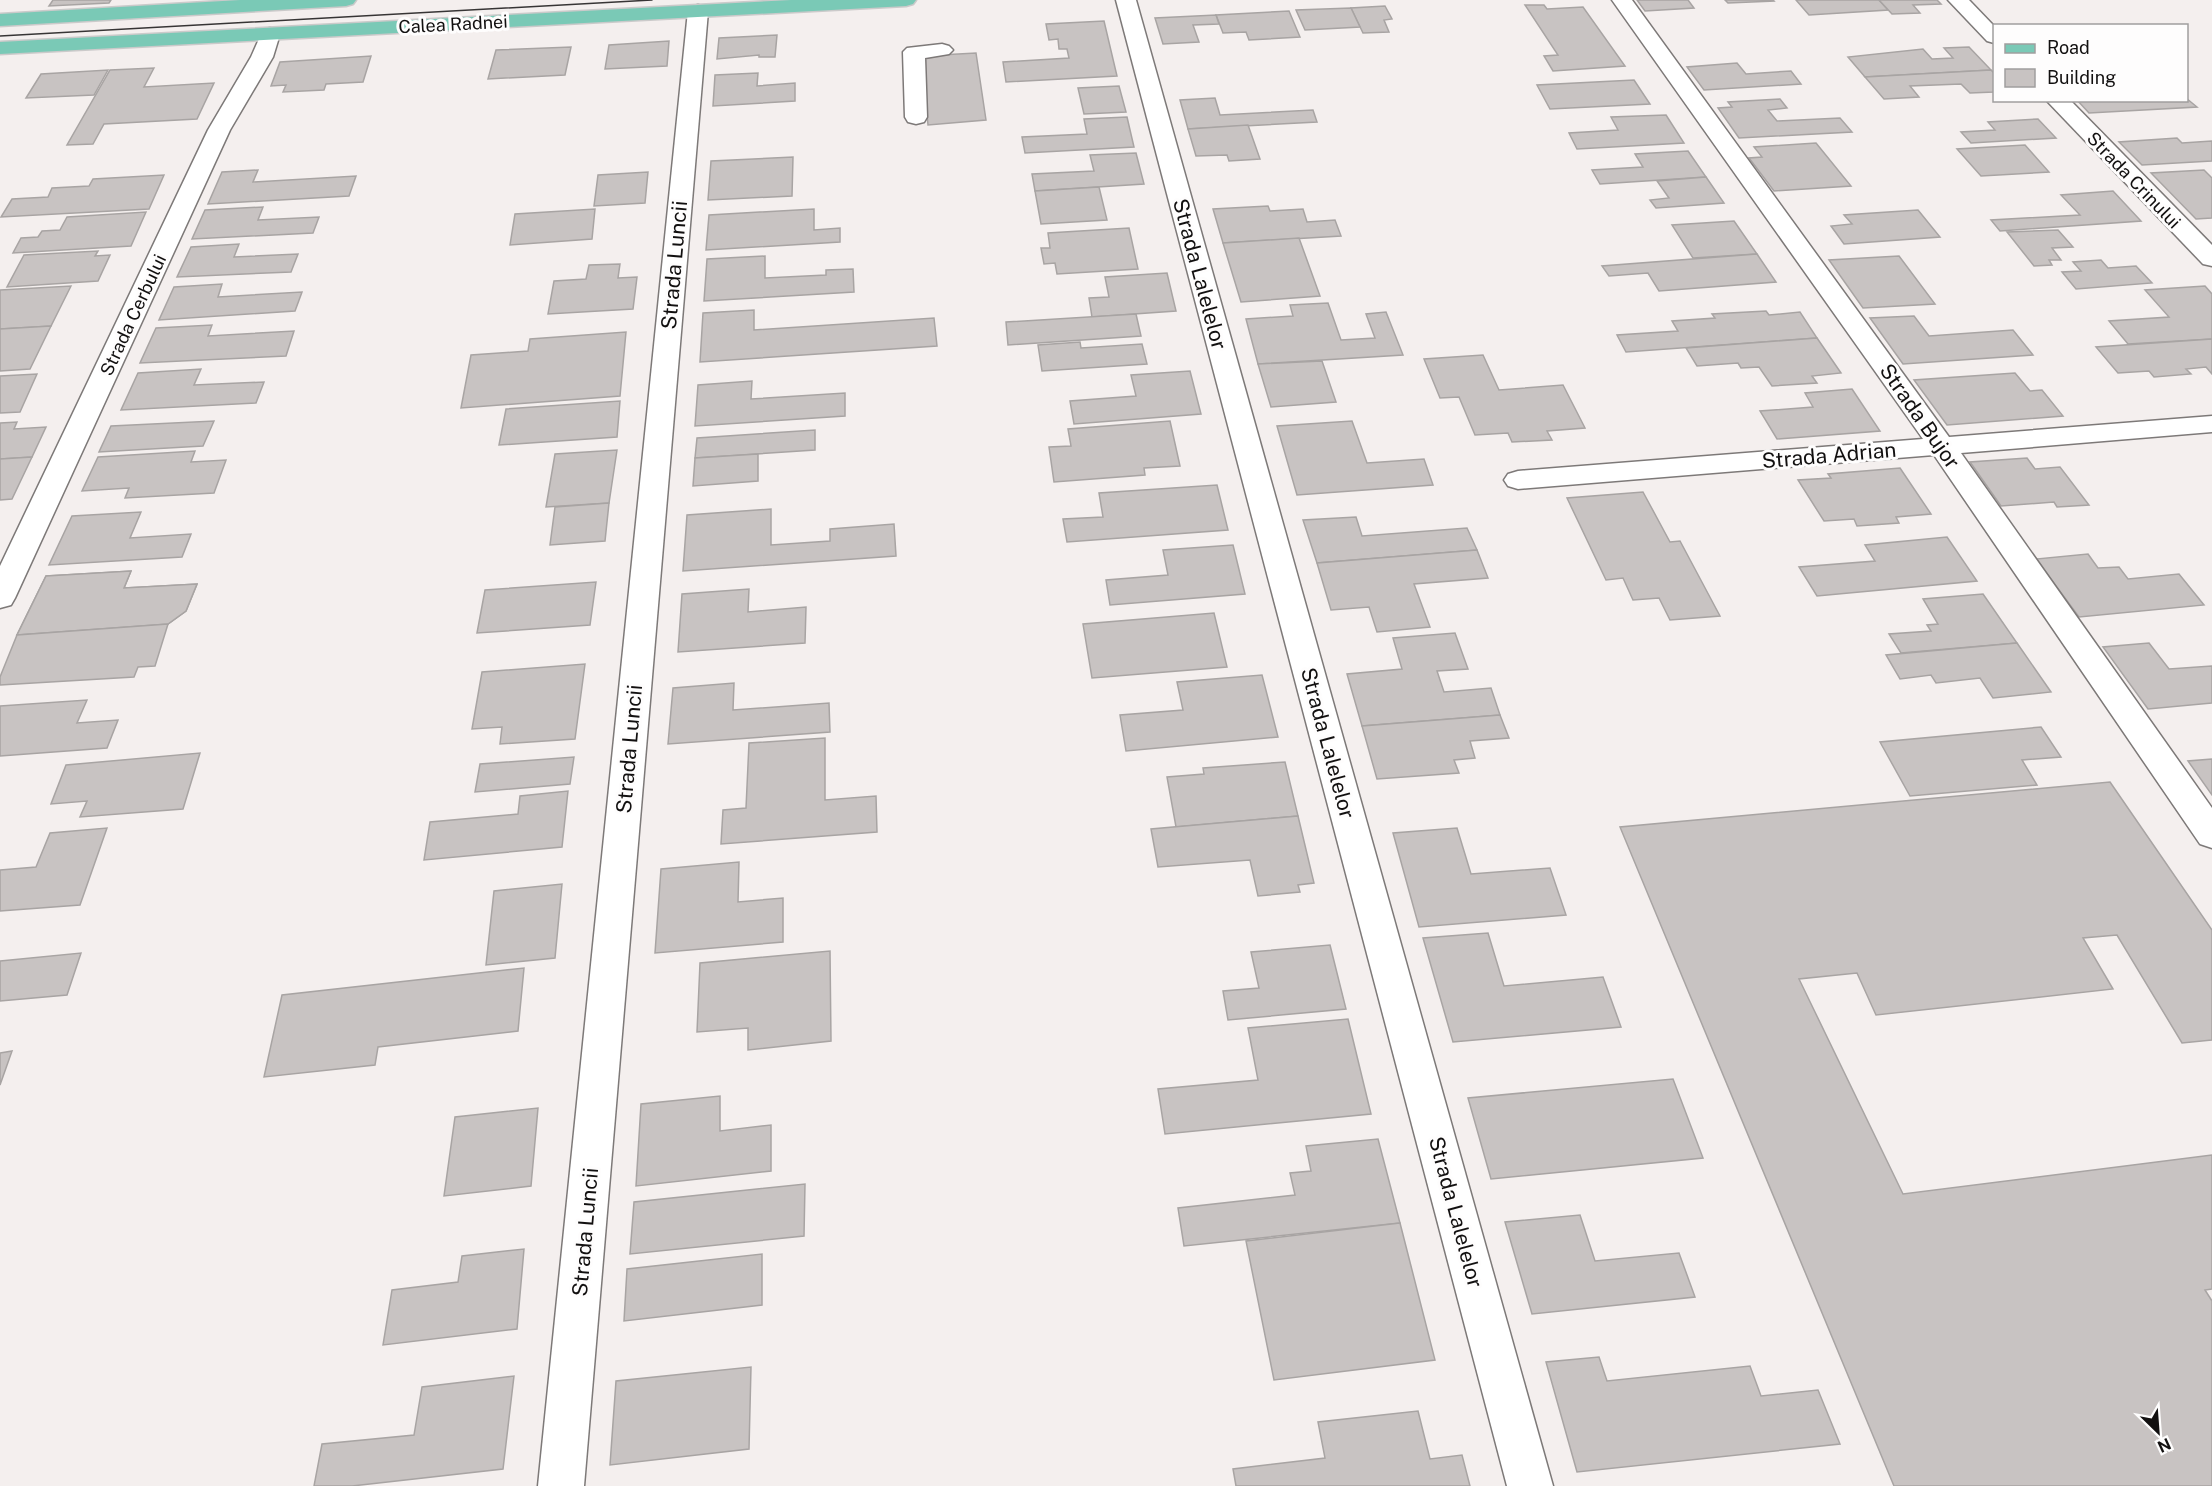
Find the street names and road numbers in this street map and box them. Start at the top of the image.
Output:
street label: Calea Radnei [398,11,508,37]
street label: Strada Crinului [2083,128,2185,232]
street label: Strada Lalelelor [1168,196,1232,352]
street label: Strada Luncii [656,200,692,330]
street label: Strada Cerbului [96,251,170,379]
street label: Strada Bujor [1875,359,1965,473]
street label: Strada Adrian [1761,437,1897,473]
street label: Strada Lalelelor [1296,665,1360,821]
street label: Strada Luncii [611,684,647,814]
street label: Strada Lalelelor [1424,1134,1488,1290]
street label: Strada Luncii [567,1167,603,1297]

